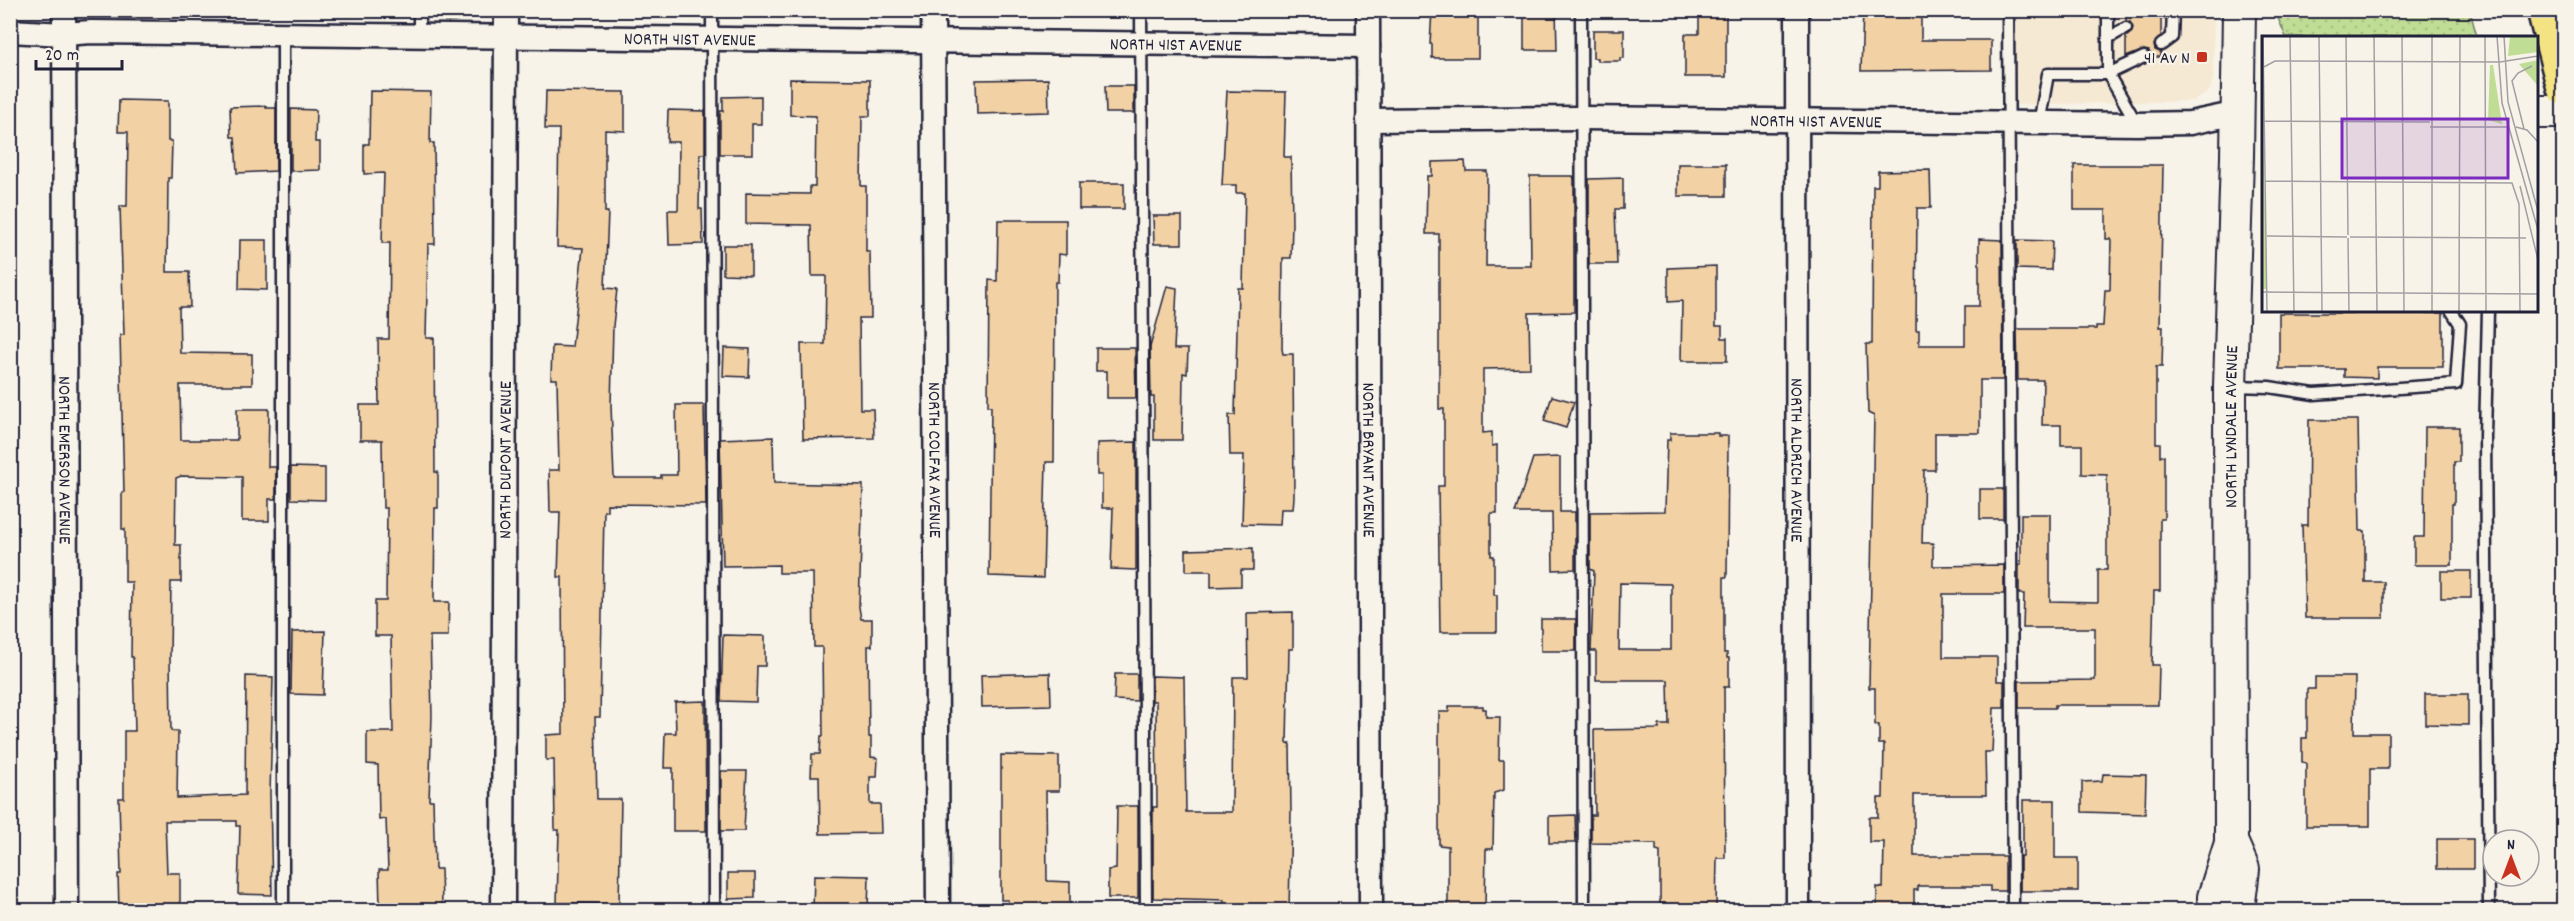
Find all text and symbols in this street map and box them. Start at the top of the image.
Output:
street label: NORTH 41ST AVENUE [624,28,756,54]
scale bar [36,33,122,71]
street label: NORTH 41ST AVENUE [1110,33,1242,60]
inset map [2262,36,2538,312]
text: 20 m [45,44,79,69]
place label: 41 Av N [2144,47,2190,72]
marker: 41 Av N [2195,50,2209,64]
street label: NORTH 41ST AVENUE [1750,110,1882,136]
street label: NORTH LYNDALE AVENUE [2220,345,2246,508]
street label: NORTH EMERSON AVENUE [50,376,76,544]
street label: NORTH ALDRICH AVENUE [1782,378,1808,542]
street label: NORTH DUPONT AVENUE [494,381,520,539]
street label: NORTH COLFAX AVENUE [920,382,946,538]
street label: NORTH BRYANT AVENUE [1354,382,1380,538]
north arrow [2481,828,2541,888]
text: N [2507,834,2515,857]

